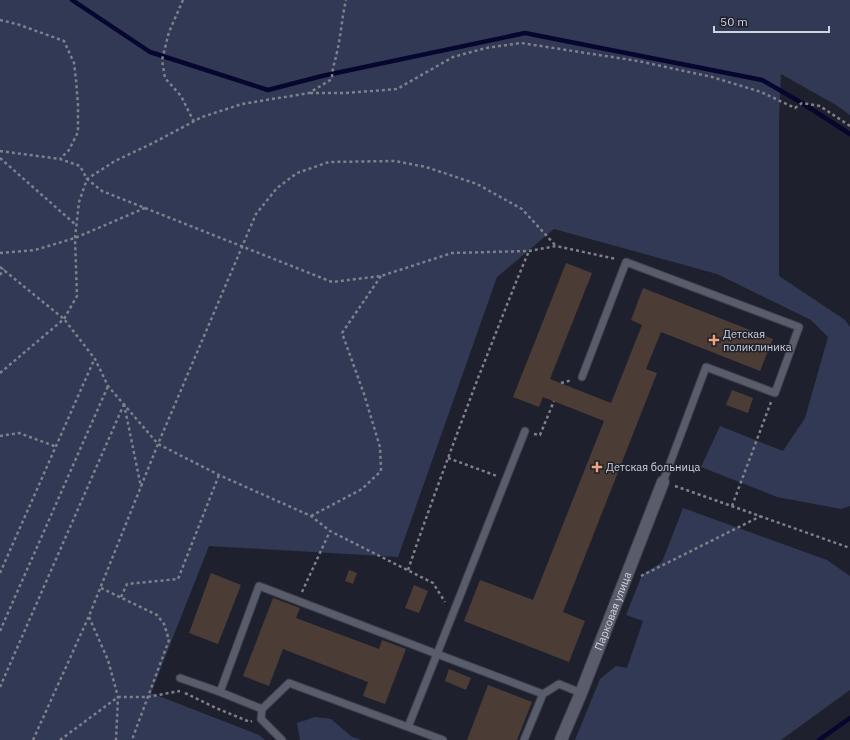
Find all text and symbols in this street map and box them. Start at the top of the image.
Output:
scale bar [714,8,829,34]
text: 50 m [720,14,748,29]
place label: Детская поликлиника [723,327,792,354]
marker: Детская поликлиника [708,334,720,346]
place label: Детская больница [606,460,700,474]
marker: Детская больница [591,461,603,473]
street label: Парковая улица [591,570,634,652]

